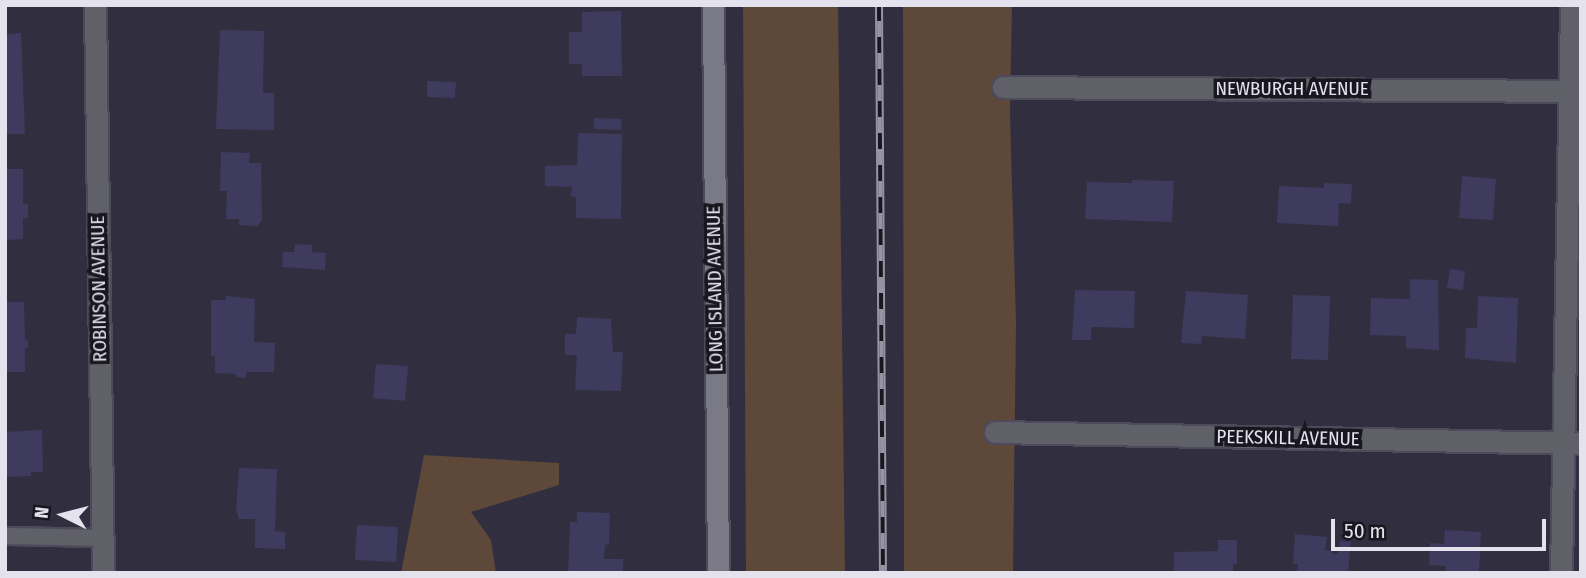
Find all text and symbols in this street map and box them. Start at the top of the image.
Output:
street label: NEWBURGH AVENUE [1215,78,1369,100]
street label: LONG ISLAND AVENUE [702,206,728,372]
street label: ROBINSON AVENUE [86,216,112,362]
street label: PEEKSKILL AVENUE [1216,425,1360,451]
north arrow [28,480,98,550]
scale bar [1334,504,1549,548]
text: N [30,506,54,520]
text: 50 m [1344,518,1386,544]

